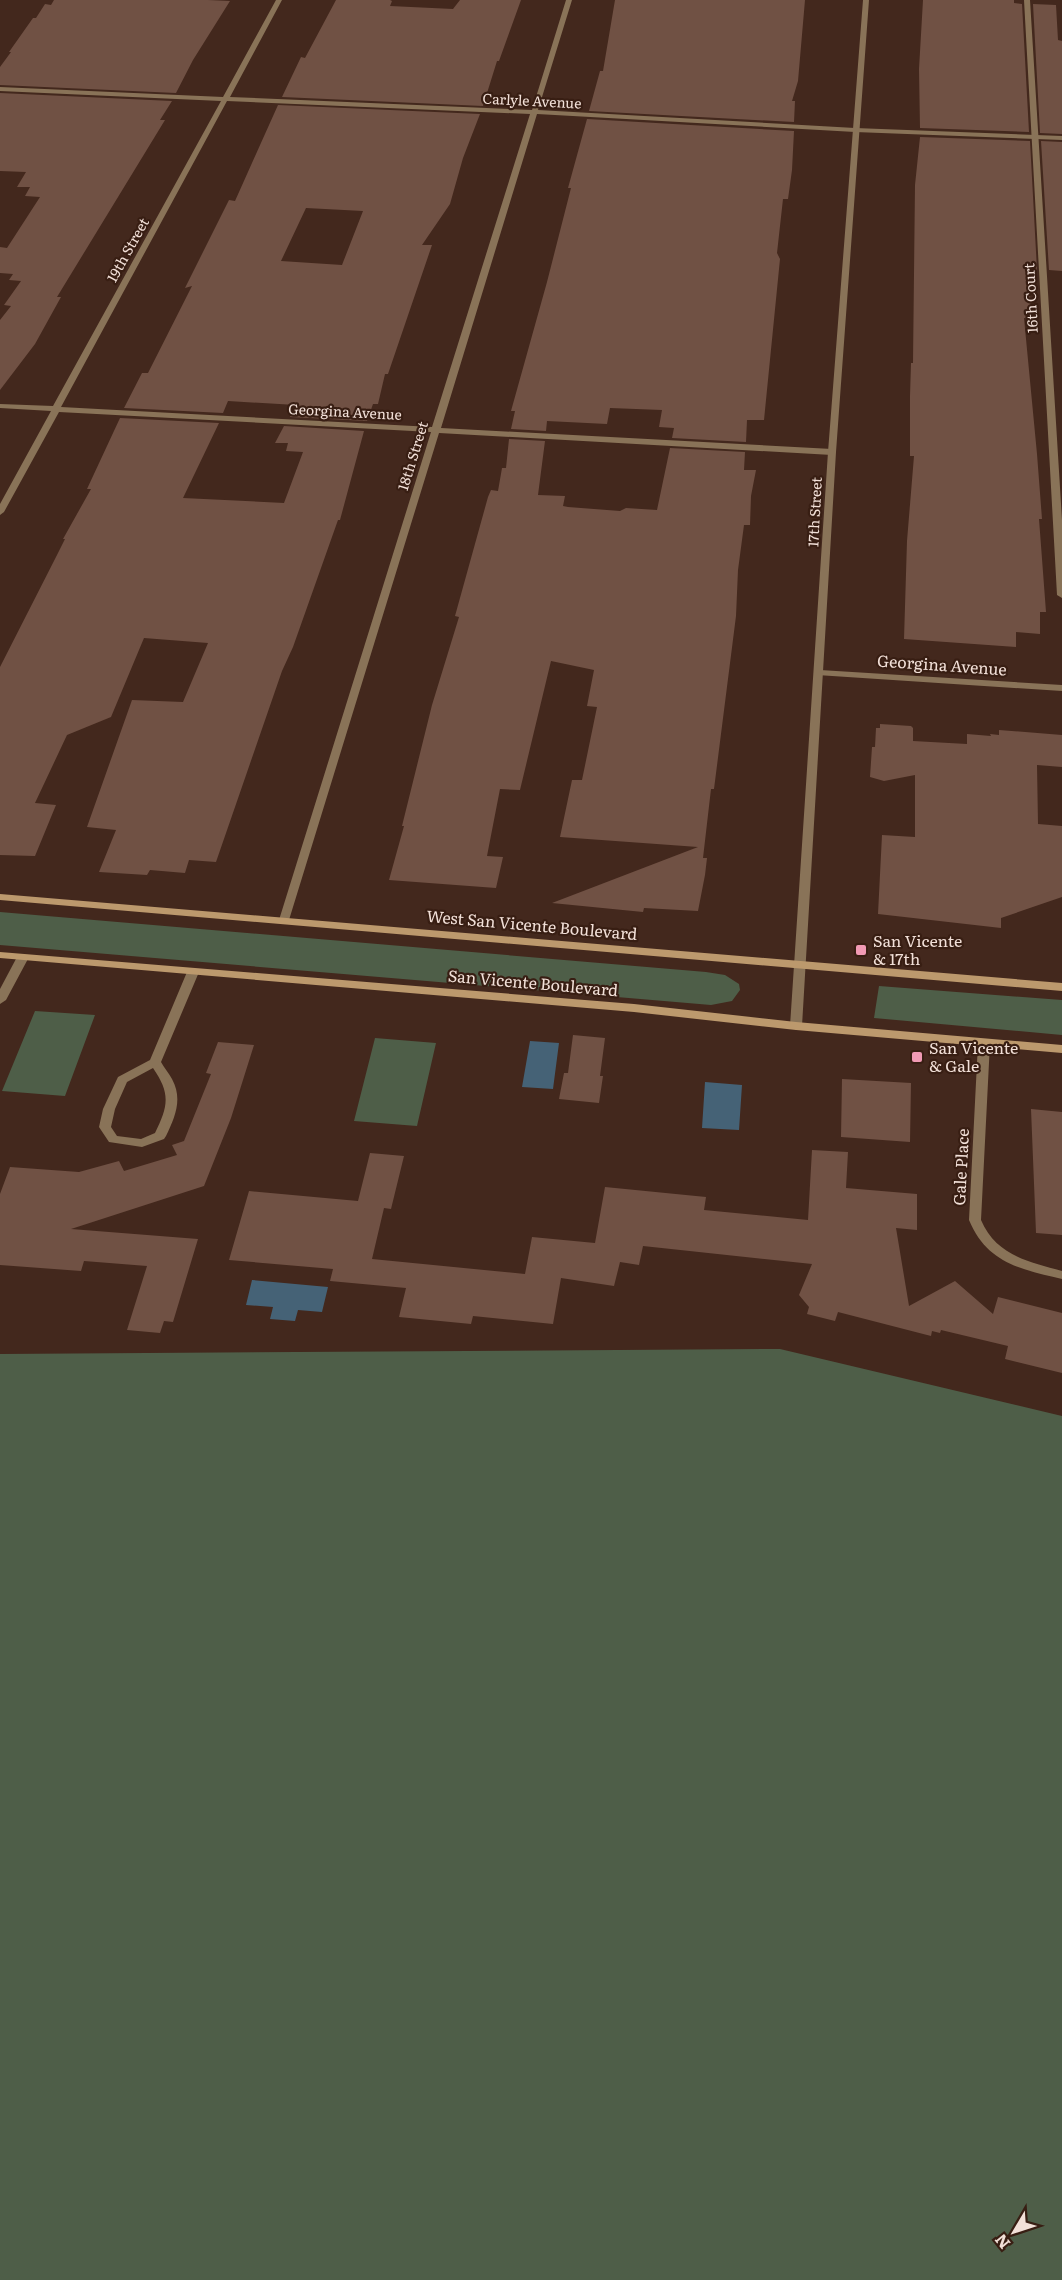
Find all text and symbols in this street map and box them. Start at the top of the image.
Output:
street label: Carlyle Avenue [482,87,582,113]
street label: 19th Street [101,213,153,285]
street label: 16th Court [1018,262,1042,334]
street label: Georgina Avenue [288,398,402,424]
street label: 18th Street [392,418,432,493]
street label: 17th Street [802,476,826,548]
street label: Georgina Avenue [876,647,1008,681]
street label: West San Vicente Boulevard [426,903,639,945]
place label: San Vicente & 17th [873,928,962,970]
marker: San Vicente & 17th [854,943,868,957]
street label: San Vicente Boulevard [447,963,619,1001]
place label: San Vicente & Gale [929,1035,1018,1077]
marker: San Vicente & Gale [910,1050,924,1064]
street label: Gale Place [946,1128,974,1206]
north arrow [984,2202,1044,2262]
text: N [988,2229,1015,2255]

